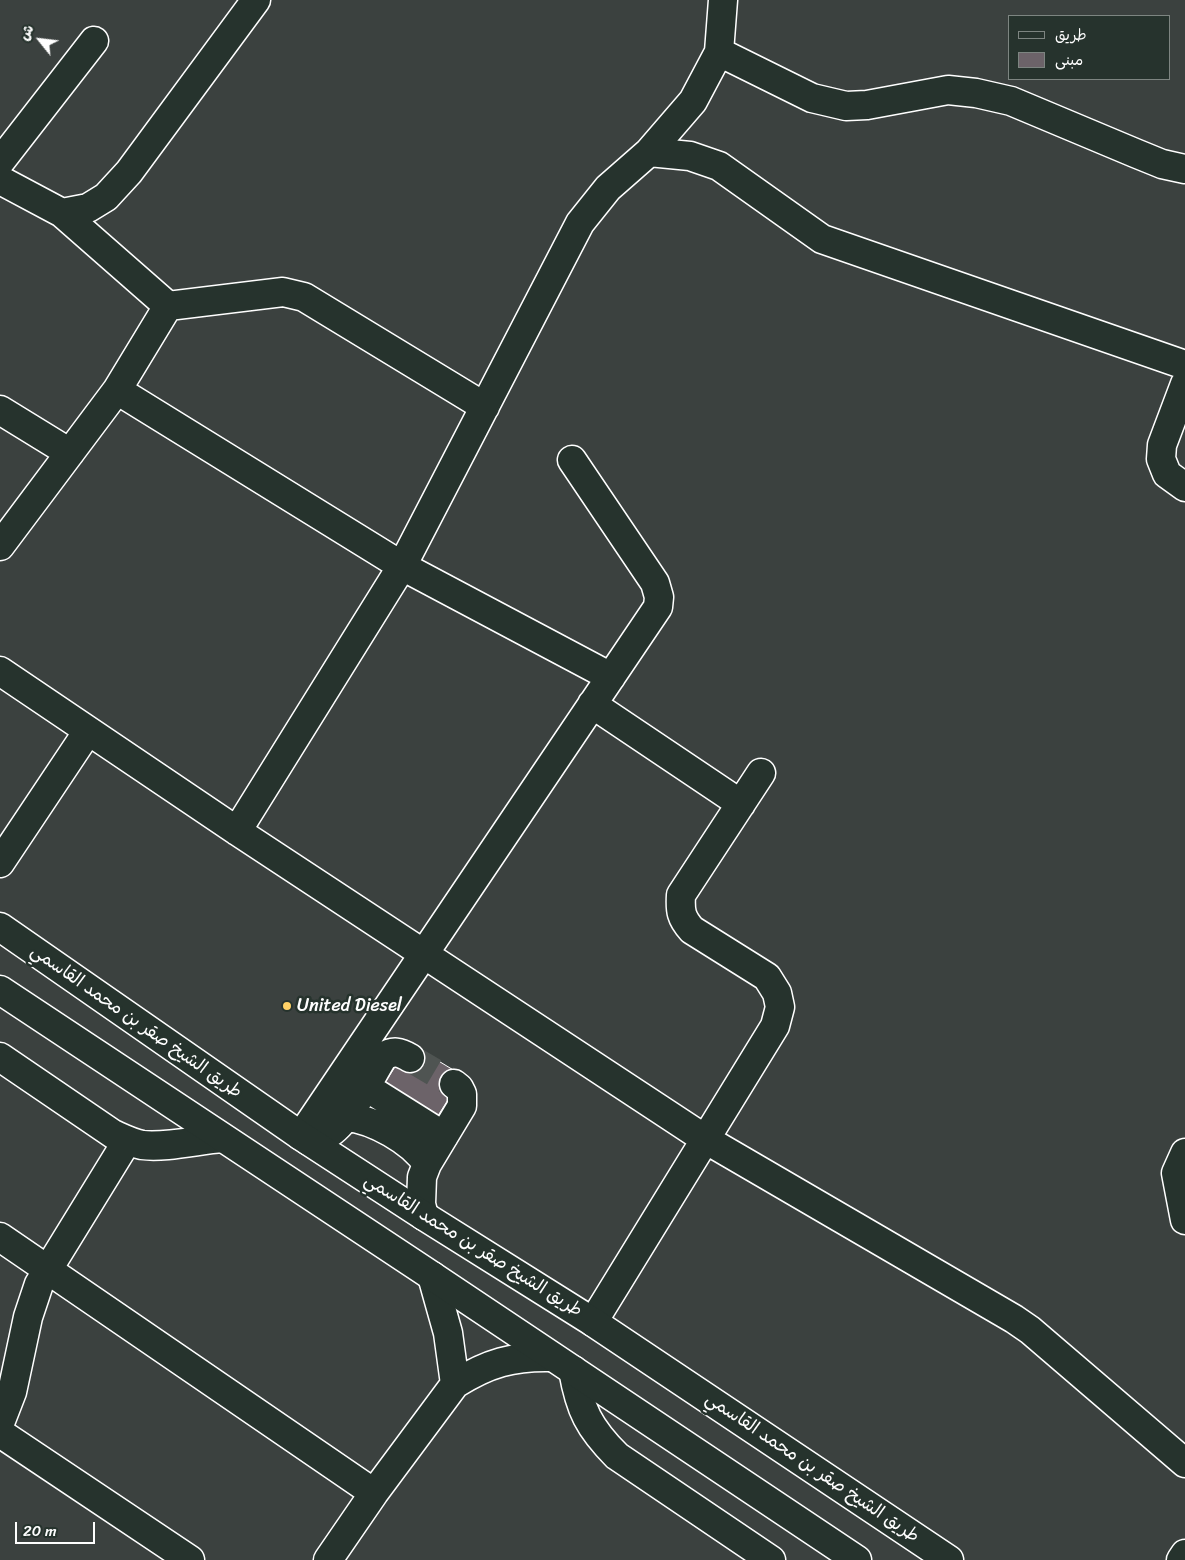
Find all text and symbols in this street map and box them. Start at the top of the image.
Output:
north arrow [15,15,65,65]
legend [1008,15,1170,80]
text: ش [12,20,41,45]
text: طريق [1055,22,1087,48]
text: مبنى [1055,47,1083,73]
street label: طريق الشيخ صقر بن محمد القاسمي [26,940,246,1104]
place label: United Diesel [297,995,402,1017]
marker: United Diesel [281,1000,293,1012]
street label: طريق الشيخ صقر بن محمد القاسمي [360,1170,586,1322]
street label: طريق الشيخ صقر بن محمد القاسمي [701,1388,923,1548]
scale bar [18,1512,98,1544]
text: 20 m [23,1518,57,1544]

